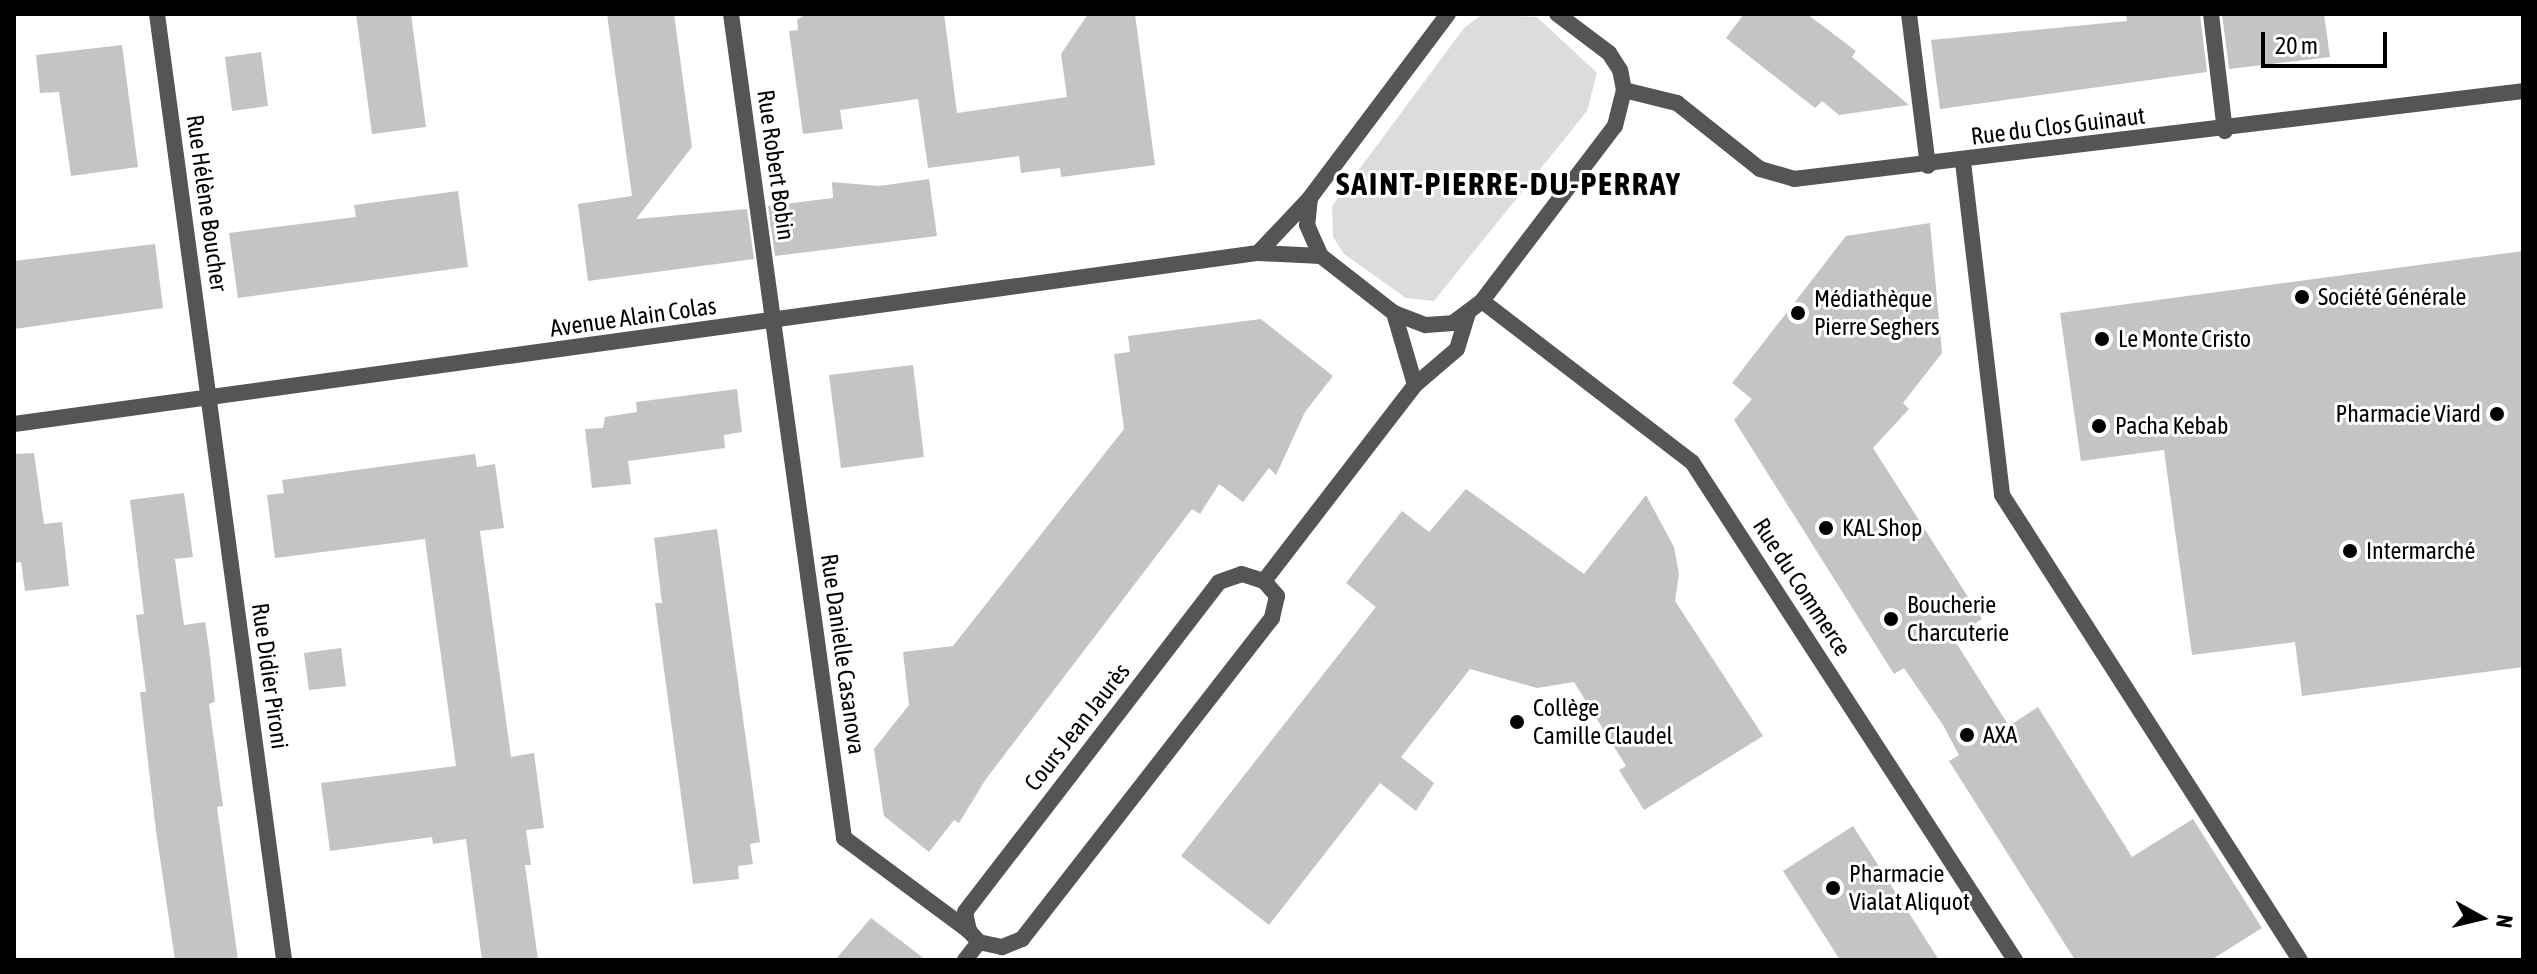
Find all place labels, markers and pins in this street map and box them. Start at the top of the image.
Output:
place label: Société Générale [2318,283,2466,311]
place label: Médiathèque Pierre Seghers [1814,285,1939,341]
marker: Société Générale [2293,288,2311,306]
marker: Médiathèque Pierre Seghers [1789,304,1807,322]
place label: Le Monte Cristo [2118,325,2251,353]
marker: Le Monte Cristo [2093,330,2111,348]
place label: Pharmacie Viard [2335,400,2481,428]
marker: Pharmacie Viard [2488,405,2506,423]
place label: Pacha Kebab [2115,412,2228,440]
marker: Pacha Kebab [2090,417,2108,435]
place label: KAL Shop [1842,514,1922,542]
marker: KAL Shop [1817,519,1835,537]
place label: Intermarché [2366,537,2475,565]
marker: Intermarché [2341,542,2359,560]
place label: Boucherie Charcuterie [1907,591,2009,647]
marker: Boucherie Charcuterie [1882,610,1900,628]
place label: Collège Camille Claudel [1533,694,1673,750]
marker: Collège Camille Claudel [1508,713,1526,731]
place label: AXA [1983,721,2017,749]
marker: AXA [1958,726,1976,744]
place label: Pharmacie Vialat Aliquot [1849,860,1970,916]
marker: Pharmacie Vialat Aliquot [1824,879,1842,897]

